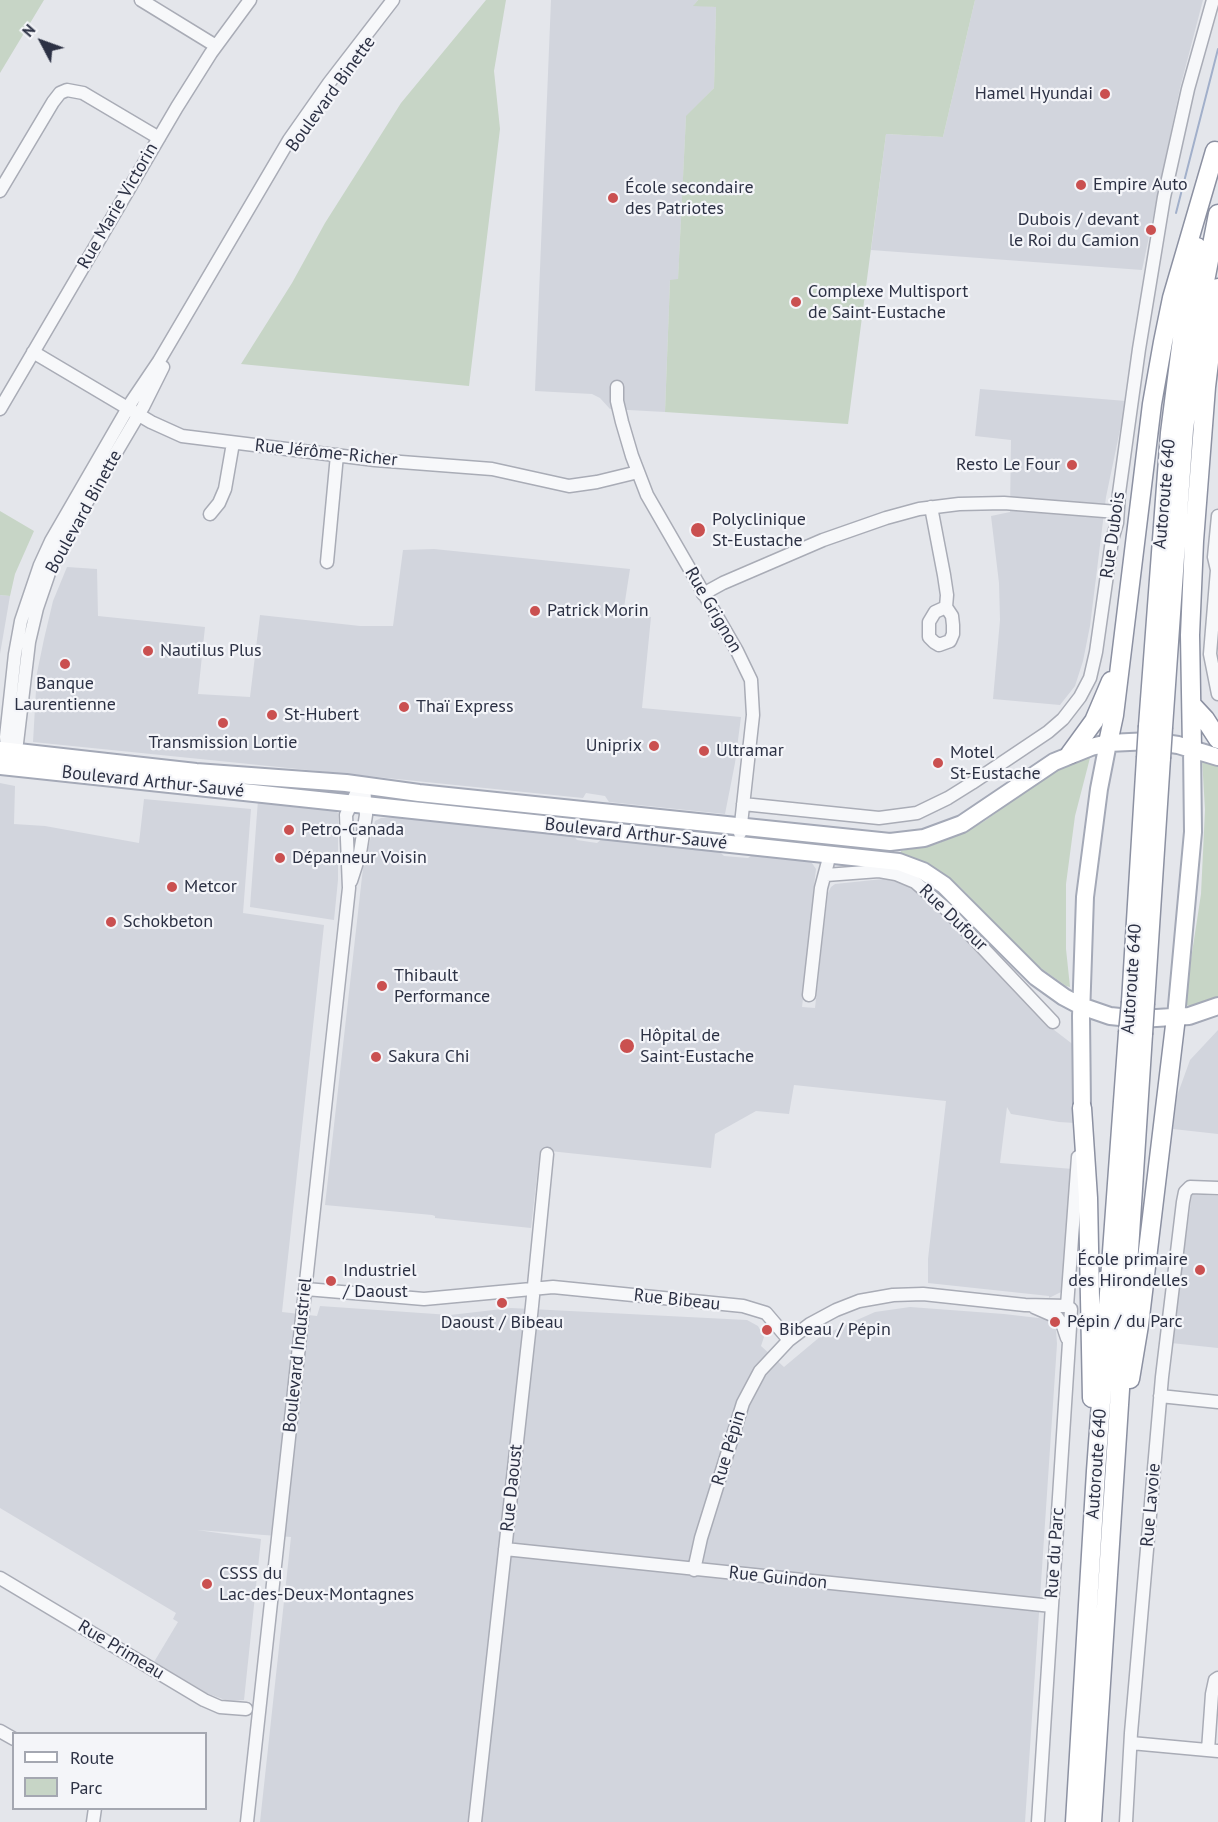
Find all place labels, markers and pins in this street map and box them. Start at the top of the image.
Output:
place label: Hamel Hyundai [975,83,1093,105]
marker: Hamel Hyundai [1098,87,1112,101]
place label: Empire Auto [1093,174,1188,196]
place label: École secondaire des Patriotes [625,177,754,219]
marker: Empire Auto [1074,178,1088,192]
marker: École secondaire des Patriotes [606,191,620,205]
place label: Dubois / devant le Roi du Camion [1009,209,1139,252]
marker: Dubois / devant le Roi du Camion [1144,223,1158,237]
place label: Complexe Multisport de Saint-Eustache [808,281,968,324]
marker: Complexe Multisport de Saint-Eustache [789,295,803,309]
place label: Resto Le Four [956,454,1060,476]
marker: Resto Le Four [1065,458,1079,472]
place label: Polyclinique St-Eustache [712,509,806,552]
marker: Polyclinique St-Eustache [689,521,707,539]
place label: Patrick Morin [547,600,649,622]
marker: Patrick Morin [528,604,542,618]
place label: Nautilus Plus [160,640,262,662]
marker: Nautilus Plus [141,644,155,658]
marker: Banque Laurentienne [58,657,72,671]
place label: Banque Laurentienne [14,673,116,716]
place label: Thaï Express [416,696,513,718]
marker: Thaï Express [397,700,411,714]
place label: St-Hubert [284,704,359,726]
marker: St-Hubert [265,708,279,722]
marker: Transmission Lortie [216,716,230,730]
place label: Transmission Lortie [149,732,297,754]
place label: Uniprix [586,735,642,757]
marker: Uniprix [647,739,661,753]
place label: Ultramar [716,740,784,762]
place label: Motel St-Eustache [950,742,1041,784]
marker: Ultramar [697,744,711,758]
marker: Motel St-Eustache [931,756,945,770]
place label: Petro-Canada [301,819,404,841]
marker: Petro-Canada [282,823,296,837]
place label: Dépanneur Voisin [292,847,427,869]
marker: Dépanneur Voisin [273,851,287,865]
place label: Metcor [184,876,237,898]
marker: Metcor [165,880,179,894]
place label: Schokbeton [123,911,213,933]
marker: Schokbeton [104,915,118,929]
place label: Thibault Performance [394,965,490,1008]
marker: Thibault Performance [375,979,389,993]
place label: Hôpital de Saint-Eustache [640,1025,754,1068]
marker: Hôpital de Saint-Eustache [618,1037,636,1055]
place label: Sakura Chi [388,1046,470,1068]
marker: Sakura Chi [369,1050,383,1064]
place label: École primaire des Hirondelles [1068,1249,1188,1292]
place label: Industriel / Daoust [343,1260,416,1302]
marker: École primaire des Hirondelles [1193,1263,1207,1277]
marker: Industriel / Daoust [324,1274,338,1288]
marker: Daoust / Bibeau [495,1296,509,1310]
place label: Pépin / du Parc [1067,1311,1183,1333]
place label: Daoust / Bibeau [441,1312,563,1334]
marker: Pépin / du Parc [1048,1315,1062,1329]
place label: Bibeau / Pépin [779,1319,891,1341]
marker: Bibeau / Pépin [760,1323,774,1337]
place label: CSSS du Lac-des-Deux-Montagnes [219,1563,414,1606]
marker: CSSS du Lac-des-Deux-Montagnes [200,1577,214,1591]

